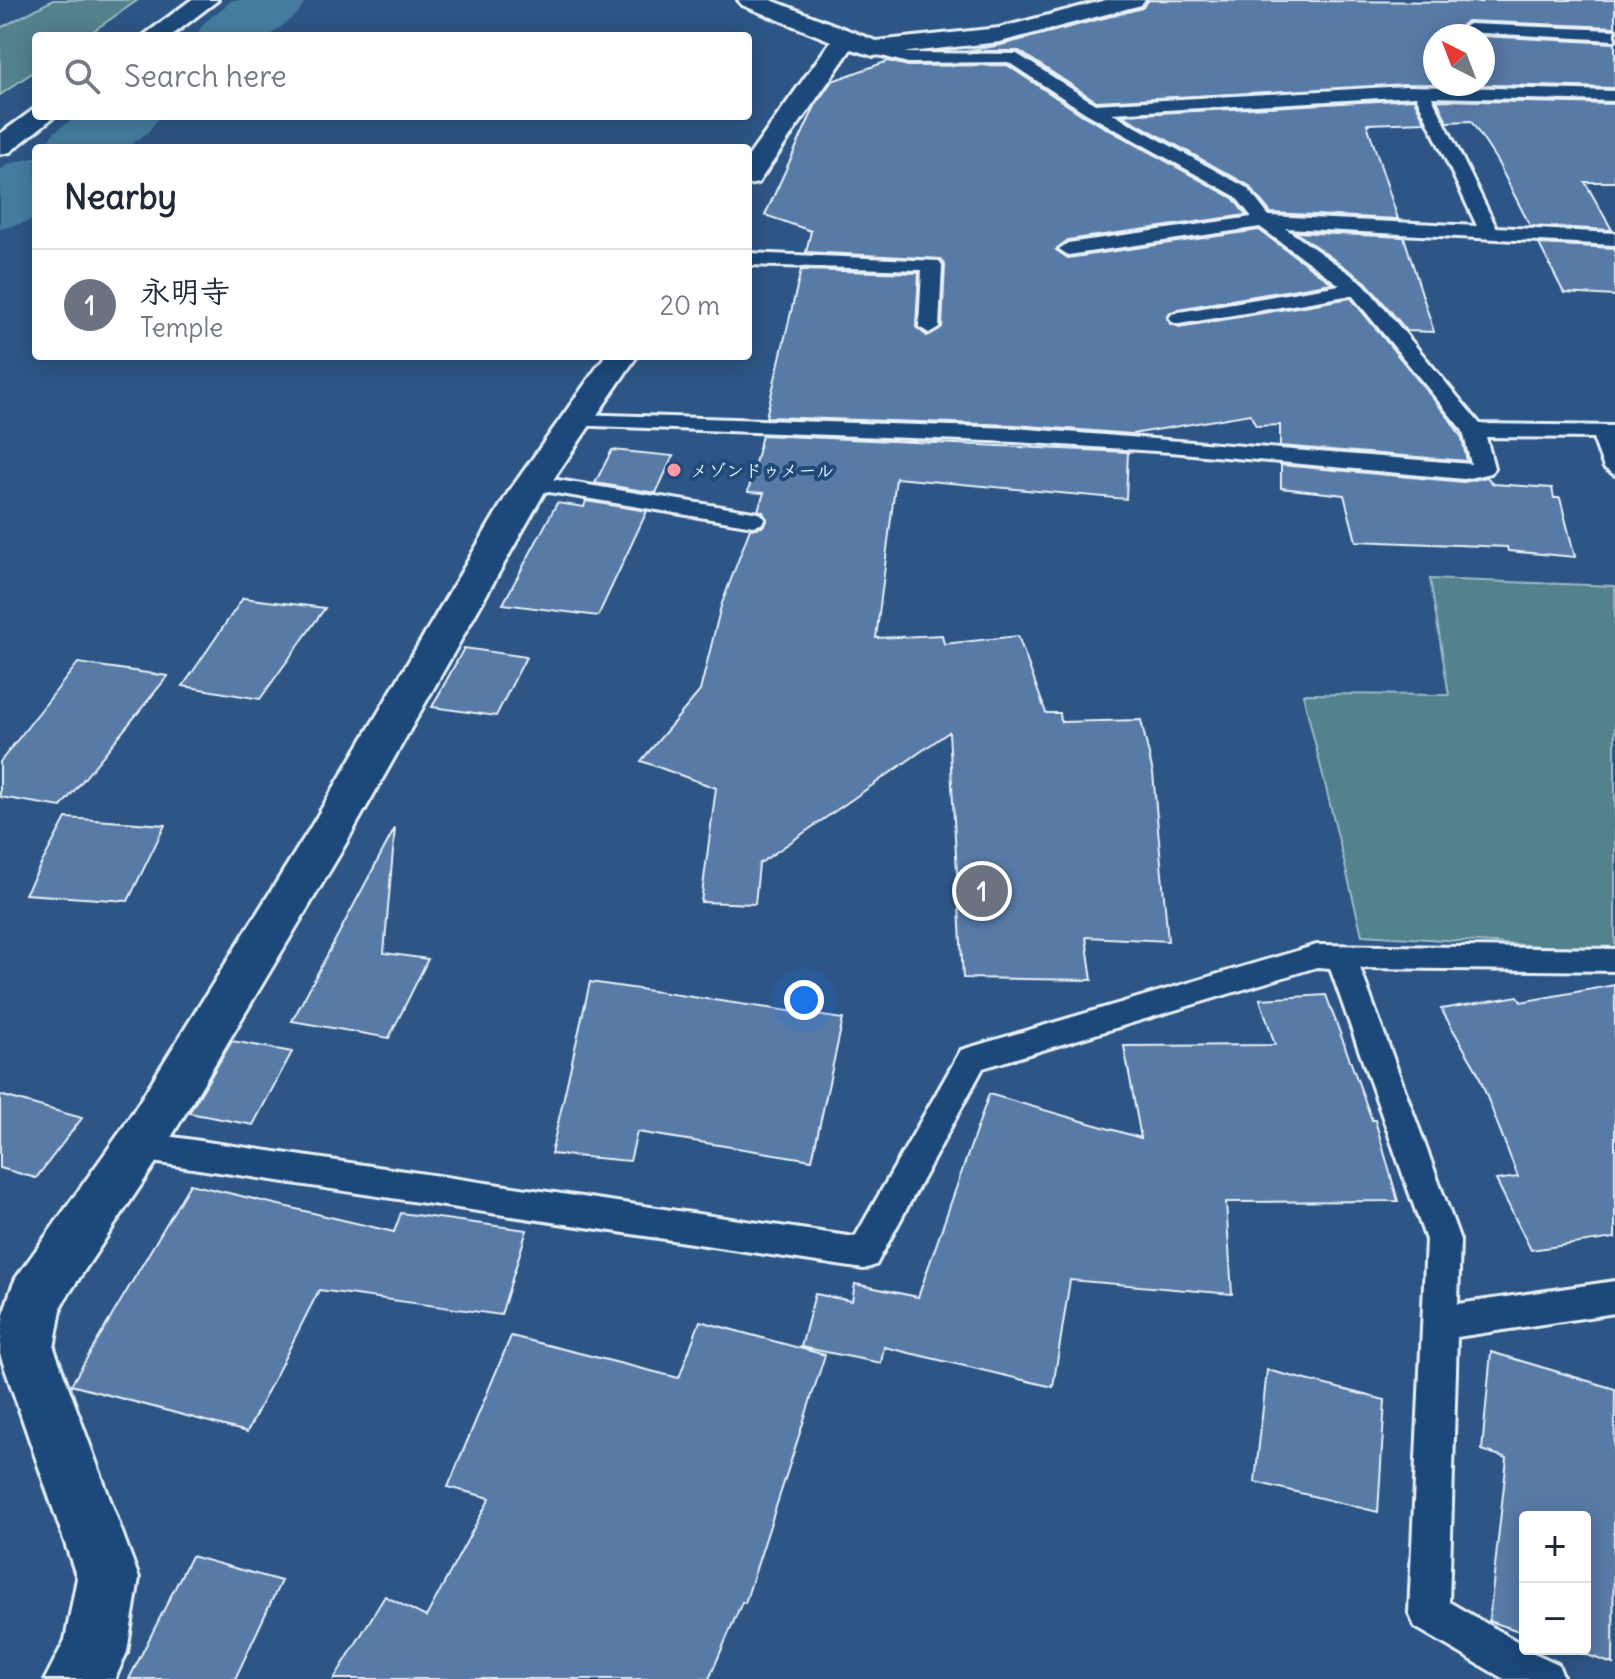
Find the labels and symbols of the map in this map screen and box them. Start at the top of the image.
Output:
north arrow [1423,24,1495,96]
place label: メゾンドゥメール [690,459,834,482]
marker: メゾンドゥメール [665,461,683,479]
pin: 1 [956,861,1008,921]
your location [784,980,824,1020]

